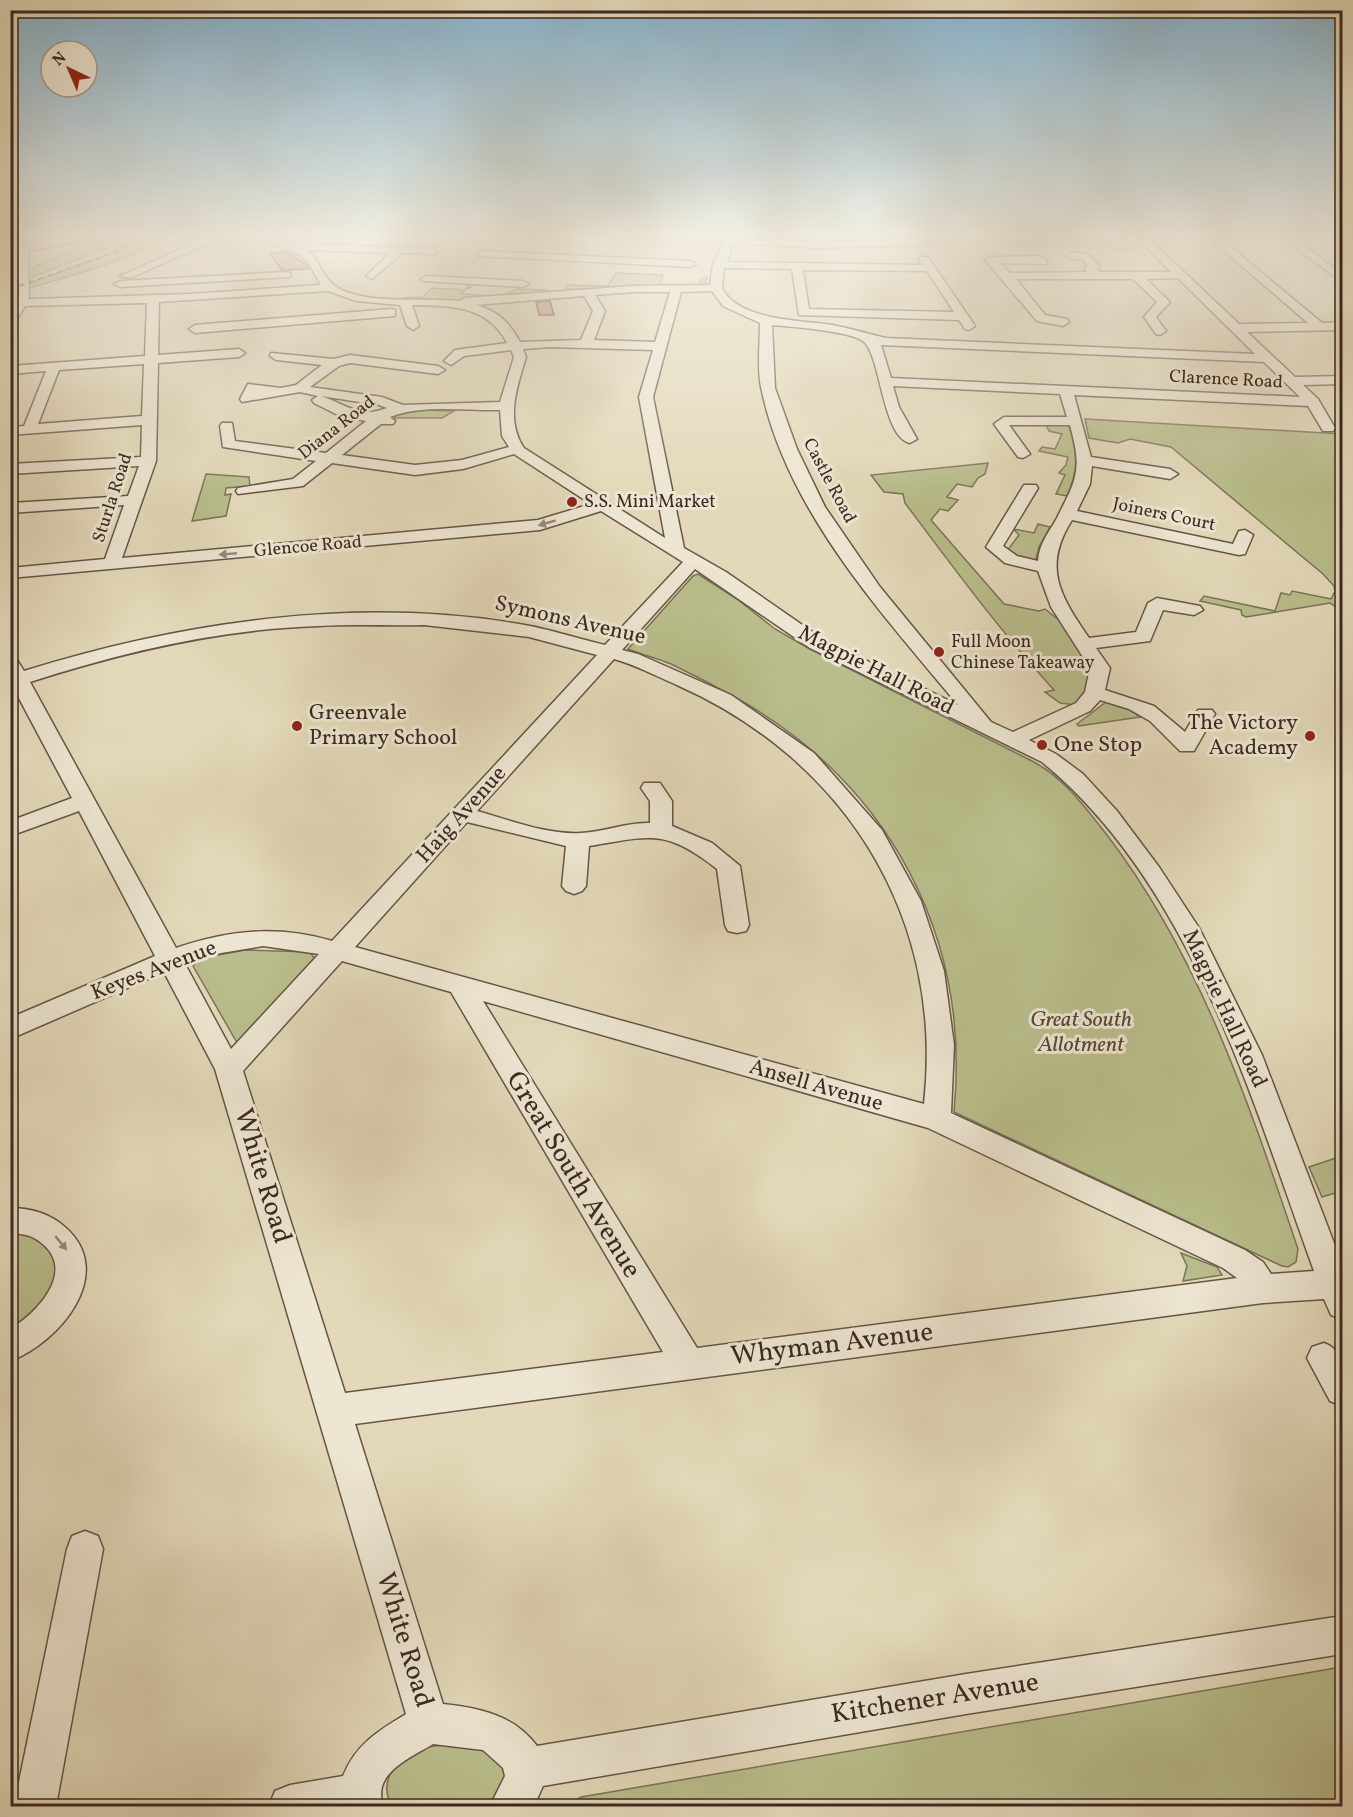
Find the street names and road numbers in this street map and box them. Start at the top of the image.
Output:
street label: Clarence Road [1169,365,1283,395]
street label: Diana Road [293,390,381,466]
street label: Castle Road [796,434,862,528]
street label: Sturla Road [87,450,139,546]
street label: Joiners Court [1110,492,1218,538]
street label: Glencoe Road [253,530,363,564]
street label: Symons Avenue [491,589,649,653]
street label: Magpie Hall Road [793,618,959,724]
street label: Haig Avenue [410,759,514,871]
street label: Magpie Hall Road [1174,925,1274,1093]
street label: Keyes Avenue [87,933,221,1009]
street label: Ansell Avenue [745,1052,887,1120]
street label: Great South Avenue [496,1064,650,1286]
street label: White Road [223,1104,301,1248]
street label: Whyman Avenue [729,1314,935,1376]
street label: White Road [365,1568,443,1712]
street label: Kitchener Avenue [828,1664,1042,1734]

